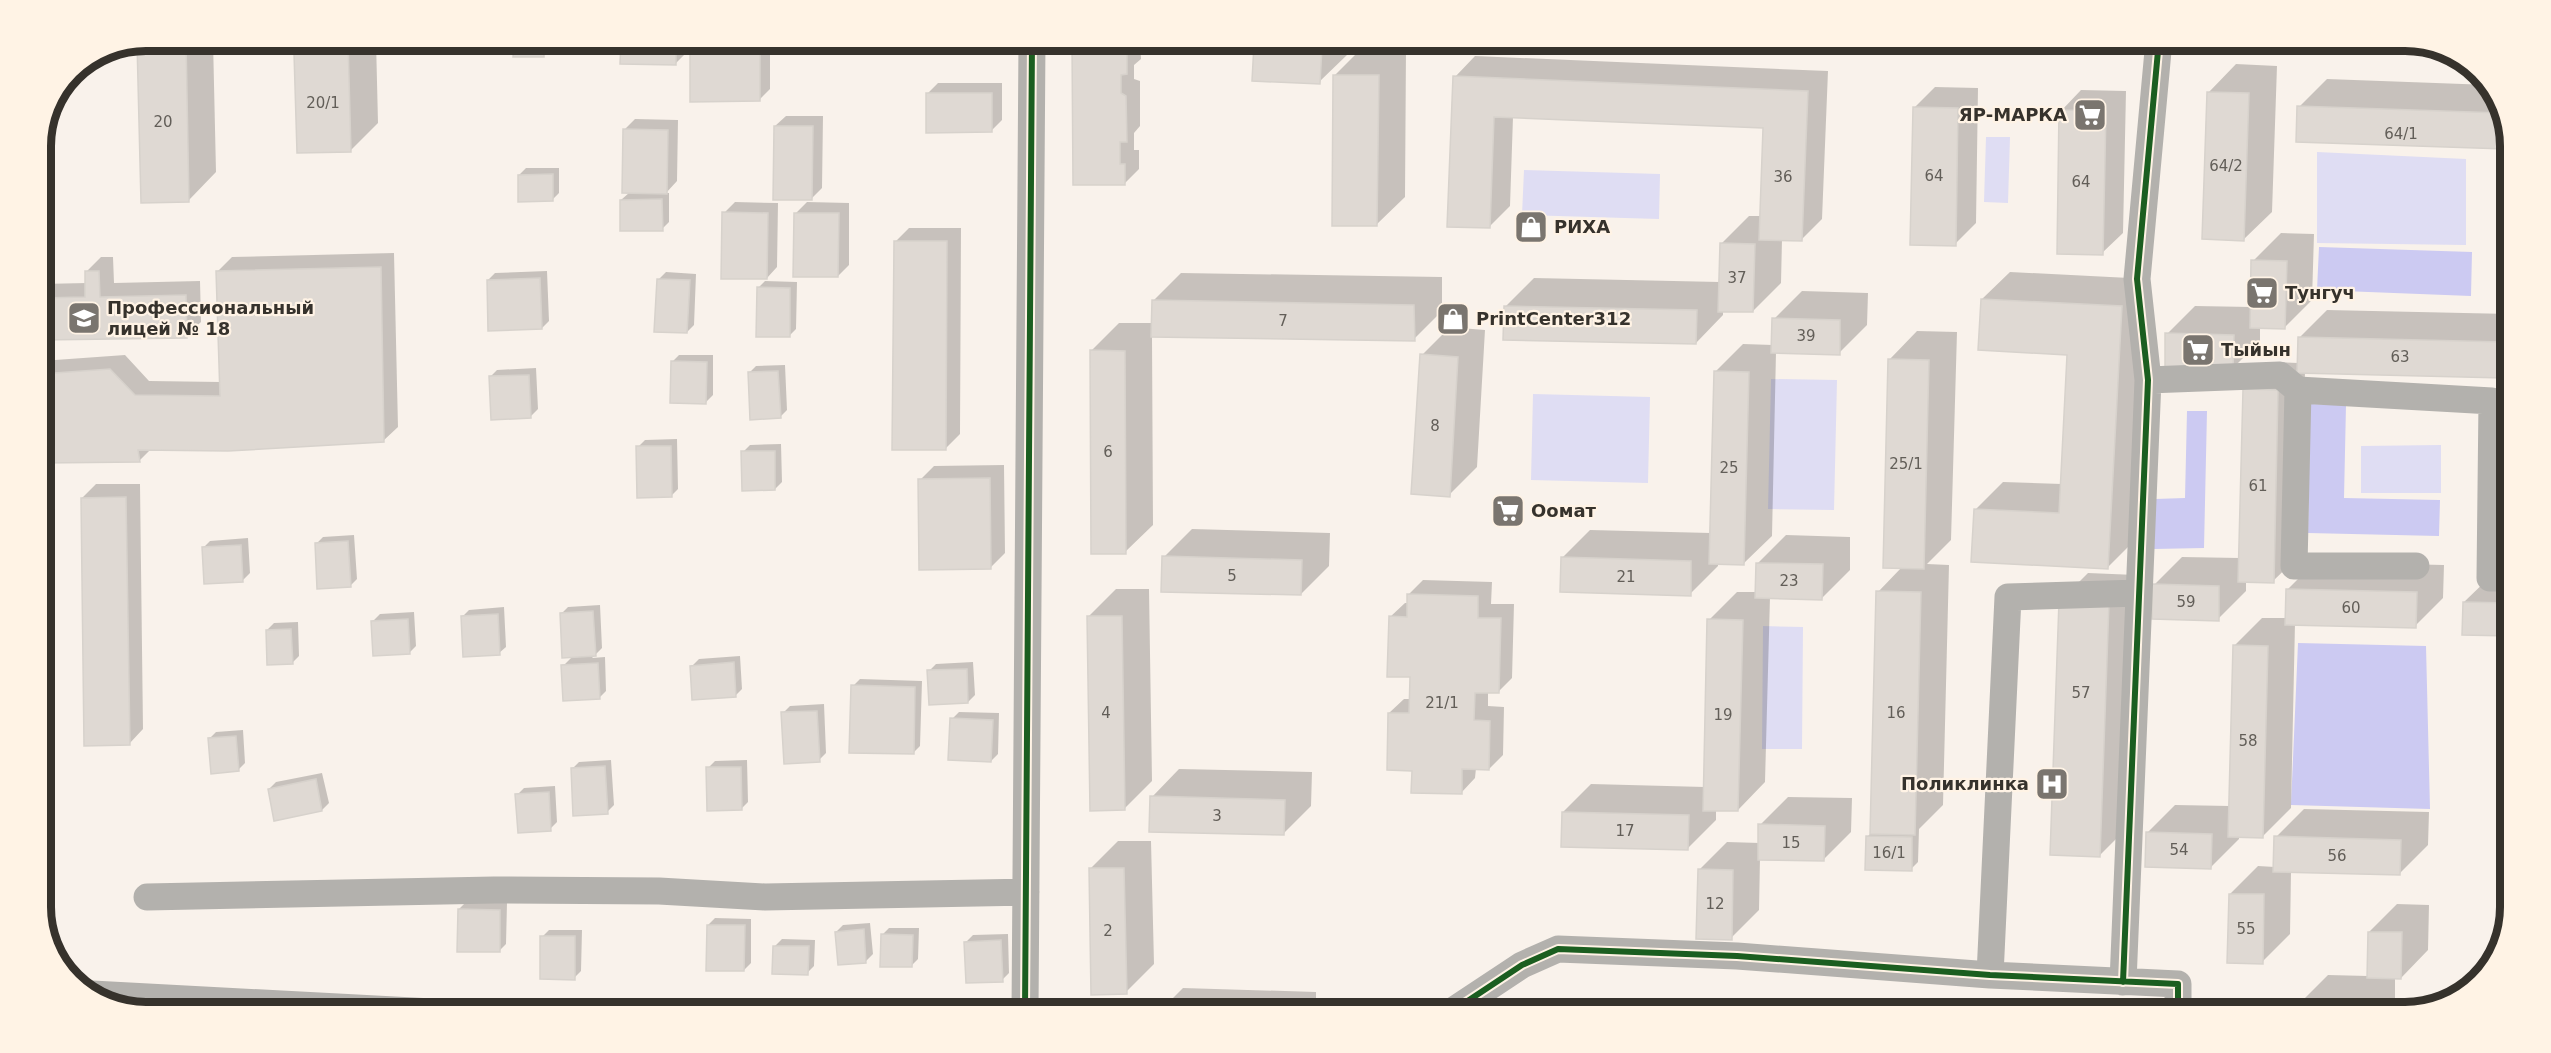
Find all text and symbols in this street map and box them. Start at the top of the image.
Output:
house number: 20/1 [306,94,340,112]
supermarket icon: ЯР-МАРКА [2072,97,2108,133]
place label: ЯР-МАРКА [1959,104,2067,125]
house number: 20 [153,113,173,131]
house number: 64/1 [2384,125,2418,143]
house number: 64/2 [2209,157,2243,175]
house number: 64 [1924,167,1944,185]
house number: 36 [1773,168,1793,186]
house number: 64 [2071,173,2091,191]
shop icon: РИХА [1513,209,1549,245]
place label: РИХА [1554,216,1610,237]
house number: 37 [1727,269,1747,287]
supermarket icon: Тунгуч [2244,275,2280,311]
place label: Тунгуч [2285,282,2355,303]
place label: Профессиональный лицей № 18 [107,297,314,339]
school or university icon: Профессиональный лицей № 18 [66,300,102,336]
shop icon: PrintCenter312 [1435,301,1471,337]
place label: PrintCenter312 [1476,308,1631,329]
house number: 7 [1278,312,1288,330]
house number: 39 [1796,327,1816,345]
supermarket icon: Тыйын [2180,332,2216,368]
place label: Тыйын [2221,339,2291,360]
house number: 63 [2390,348,2410,366]
house number: 8 [1430,417,1440,435]
house number: 6 [1103,443,1113,461]
house number: 25/1 [1889,455,1923,473]
house number: 25 [1719,459,1739,477]
house number: 61 [2248,477,2268,495]
supermarket icon: Оомат [1490,493,1526,529]
place label: Оомат [1531,500,1597,521]
house number: 5 [1227,567,1237,585]
house number: 21 [1616,568,1636,586]
house number: 23 [1779,572,1799,590]
house number: 59 [2176,593,2196,611]
house number: 60 [2341,599,2361,617]
house number: 57 [2071,684,2091,702]
house number: 21/1 [1425,694,1459,712]
house number: 4 [1101,704,1111,722]
house number: 16 [1886,704,1906,722]
house number: 19 [1713,706,1733,724]
house number: 58 [2238,732,2258,750]
hospital icon: Поликлинка [2034,766,2070,802]
place label: Поликлинка [1901,773,2029,794]
house number: 3 [1212,807,1222,825]
house number: 17 [1615,822,1635,840]
house number: 15 [1781,834,1801,852]
house number: 54 [2169,841,2189,859]
house number: 16/1 [1872,844,1906,862]
house number: 56 [2327,847,2347,865]
house number: 12 [1705,895,1725,913]
house number: 55 [2236,920,2256,938]
house number: 2 [1103,922,1113,940]

